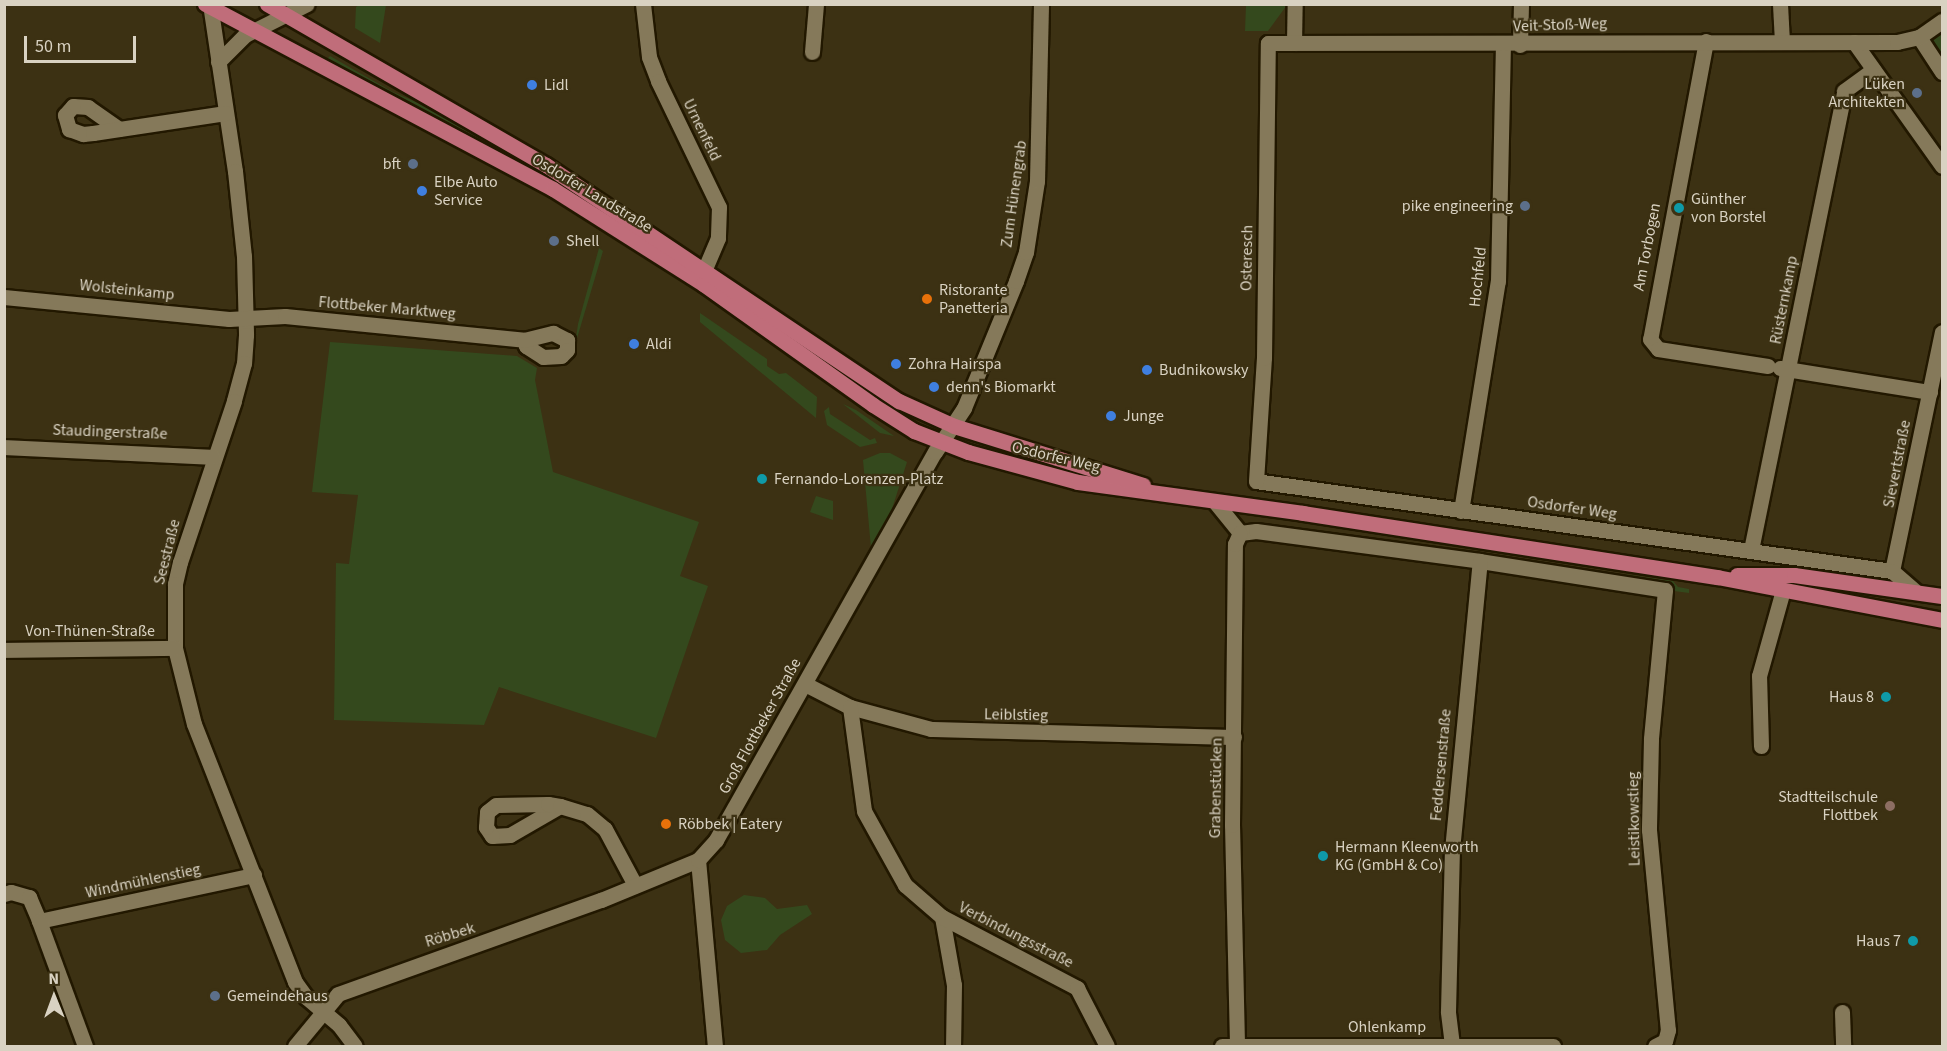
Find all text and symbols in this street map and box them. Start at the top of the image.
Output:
street label: Veit-Stoß-Weg [1513,14,1607,36]
scale bar [27,24,140,62]
text: 50 m [35,34,71,59]
place label: Lüken Architekten [1828,74,1905,112]
place label: Lidl [544,75,569,95]
marker: Lidl [525,78,539,92]
marker: Lüken Architekten [1910,86,1924,100]
street label: Urnenfeld [679,96,725,164]
street label: Zum Hünengrab [997,139,1031,249]
street label: Osdorfer Landstraße [528,149,656,237]
place label: bft [383,154,401,174]
marker: bft [406,157,420,171]
place label: Elbe Auto Service [434,172,498,210]
marker: Elbe Auto Service [415,184,429,198]
place label: Günther von Borstel [1691,189,1766,227]
place label: pike engineering [1402,196,1513,216]
marker: pike engineering [1518,199,1532,213]
marker: Günther von Borstel [1672,201,1686,215]
street label: Am Torbogen [1629,202,1665,292]
street label: Osteresch [1237,225,1257,291]
place label: Shell [566,231,599,251]
marker: Shell [547,234,561,248]
street label: Hochfeld [1465,246,1491,308]
street label: Rüsternkamp [1766,254,1802,346]
street label: Wolsteinkamp [79,275,175,305]
place label: Ristorante Panetteria [939,280,1008,318]
street label: Flottbeker Marktweg [318,292,456,324]
marker: Ristorante Panetteria [920,292,934,306]
place label: Aldi [646,334,672,354]
marker: Aldi [627,337,641,351]
place label: Zohra Hairspa [908,354,1001,374]
marker: Zohra Hairspa [889,357,903,371]
place label: Budnikowsky [1159,360,1249,380]
marker: Budnikowsky [1140,363,1154,377]
place label: denn's Biomarkt [946,377,1056,397]
marker: denn's Biomarkt [927,380,941,394]
place label: Junge [1123,406,1164,426]
marker: Junge [1104,409,1118,423]
street label: Sievertstraße [1879,419,1915,509]
street label: Staudingerstraße [52,420,168,444]
street label: Osdorfer Weg [1010,438,1102,476]
place label: Fernando-Lorenzen-Platz [774,469,943,489]
marker: Fernando-Lorenzen-Platz [755,472,769,486]
street label: Osdorfer Weg [1526,492,1618,524]
street label: Seestraße [150,517,184,587]
street label: Von-Thünen-Straße [25,621,155,641]
street label: Groß Flottbeker Straße [715,655,805,797]
place label: Haus 8 [1829,687,1874,707]
marker: Haus 8 [1879,690,1893,704]
street label: Leiblstieg [984,705,1048,725]
street label: Feddersenstraße [1427,708,1455,822]
street label: Grabenstücken [1206,737,1226,839]
street label: Leistikowstieg [1624,772,1644,866]
place label: Stadtteilschule Flottbek [1778,787,1878,825]
marker: Stadtteilschule Flottbek [1883,799,1897,813]
place label: Röbbek | Eatery [678,814,782,834]
marker: Röbbek | Eatery [659,817,673,831]
place label: Hermann Kleenworth KG (GmbH & Co) [1335,837,1479,875]
marker: Hermann Kleenworth KG (GmbH & Co) [1316,849,1330,863]
street label: Windmühlenstieg [84,859,202,903]
street label: Verbindungsstraße [955,898,1077,972]
street label: Röbbek [423,918,477,952]
place label: Haus 7 [1856,931,1901,951]
marker: Haus 7 [1906,934,1920,948]
north arrow [24,967,84,1027]
text: N [48,968,59,990]
place label: Gemeindehaus [227,986,328,1006]
marker: Gemeindehaus [208,989,222,1003]
street label: Ohlenkamp [1348,1017,1426,1037]

